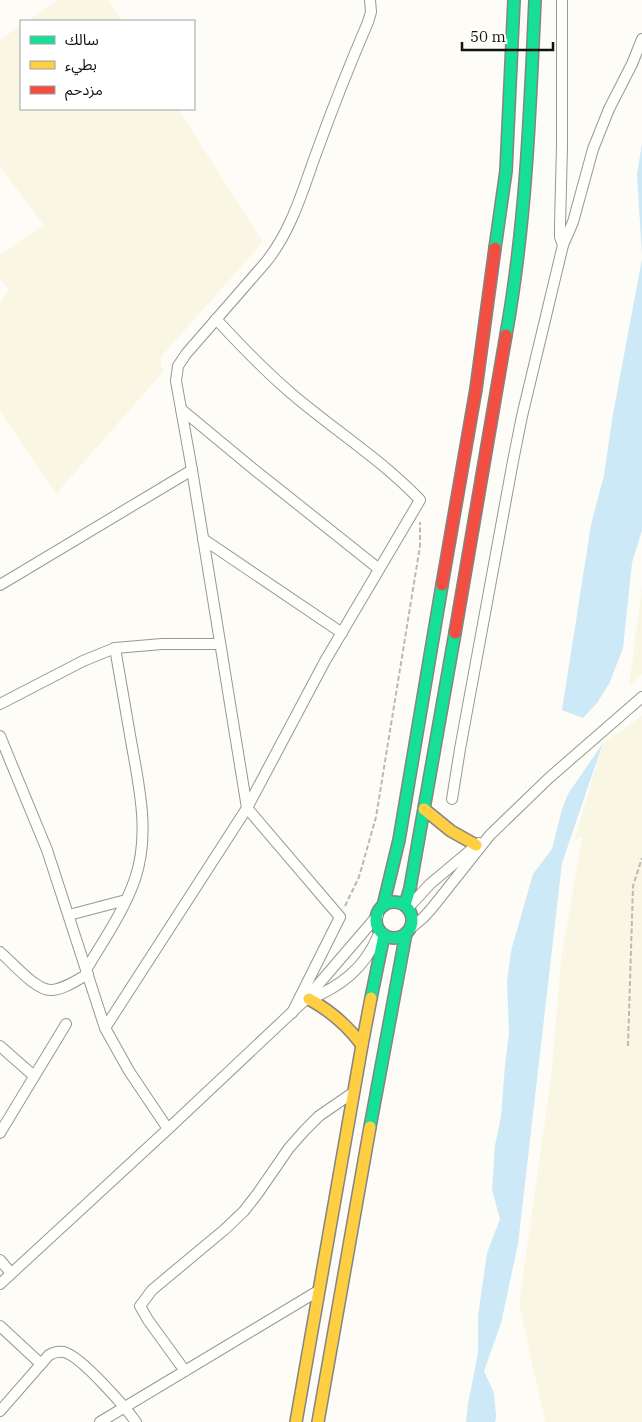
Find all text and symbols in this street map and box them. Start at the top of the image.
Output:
legend [20,20,195,110]
scale bar [462,20,553,52]
text: 50 m [470,27,506,46]
text: سالك [65,30,99,49]
text: بطيء [65,55,97,76]
text: مزدحم [65,80,103,101]

